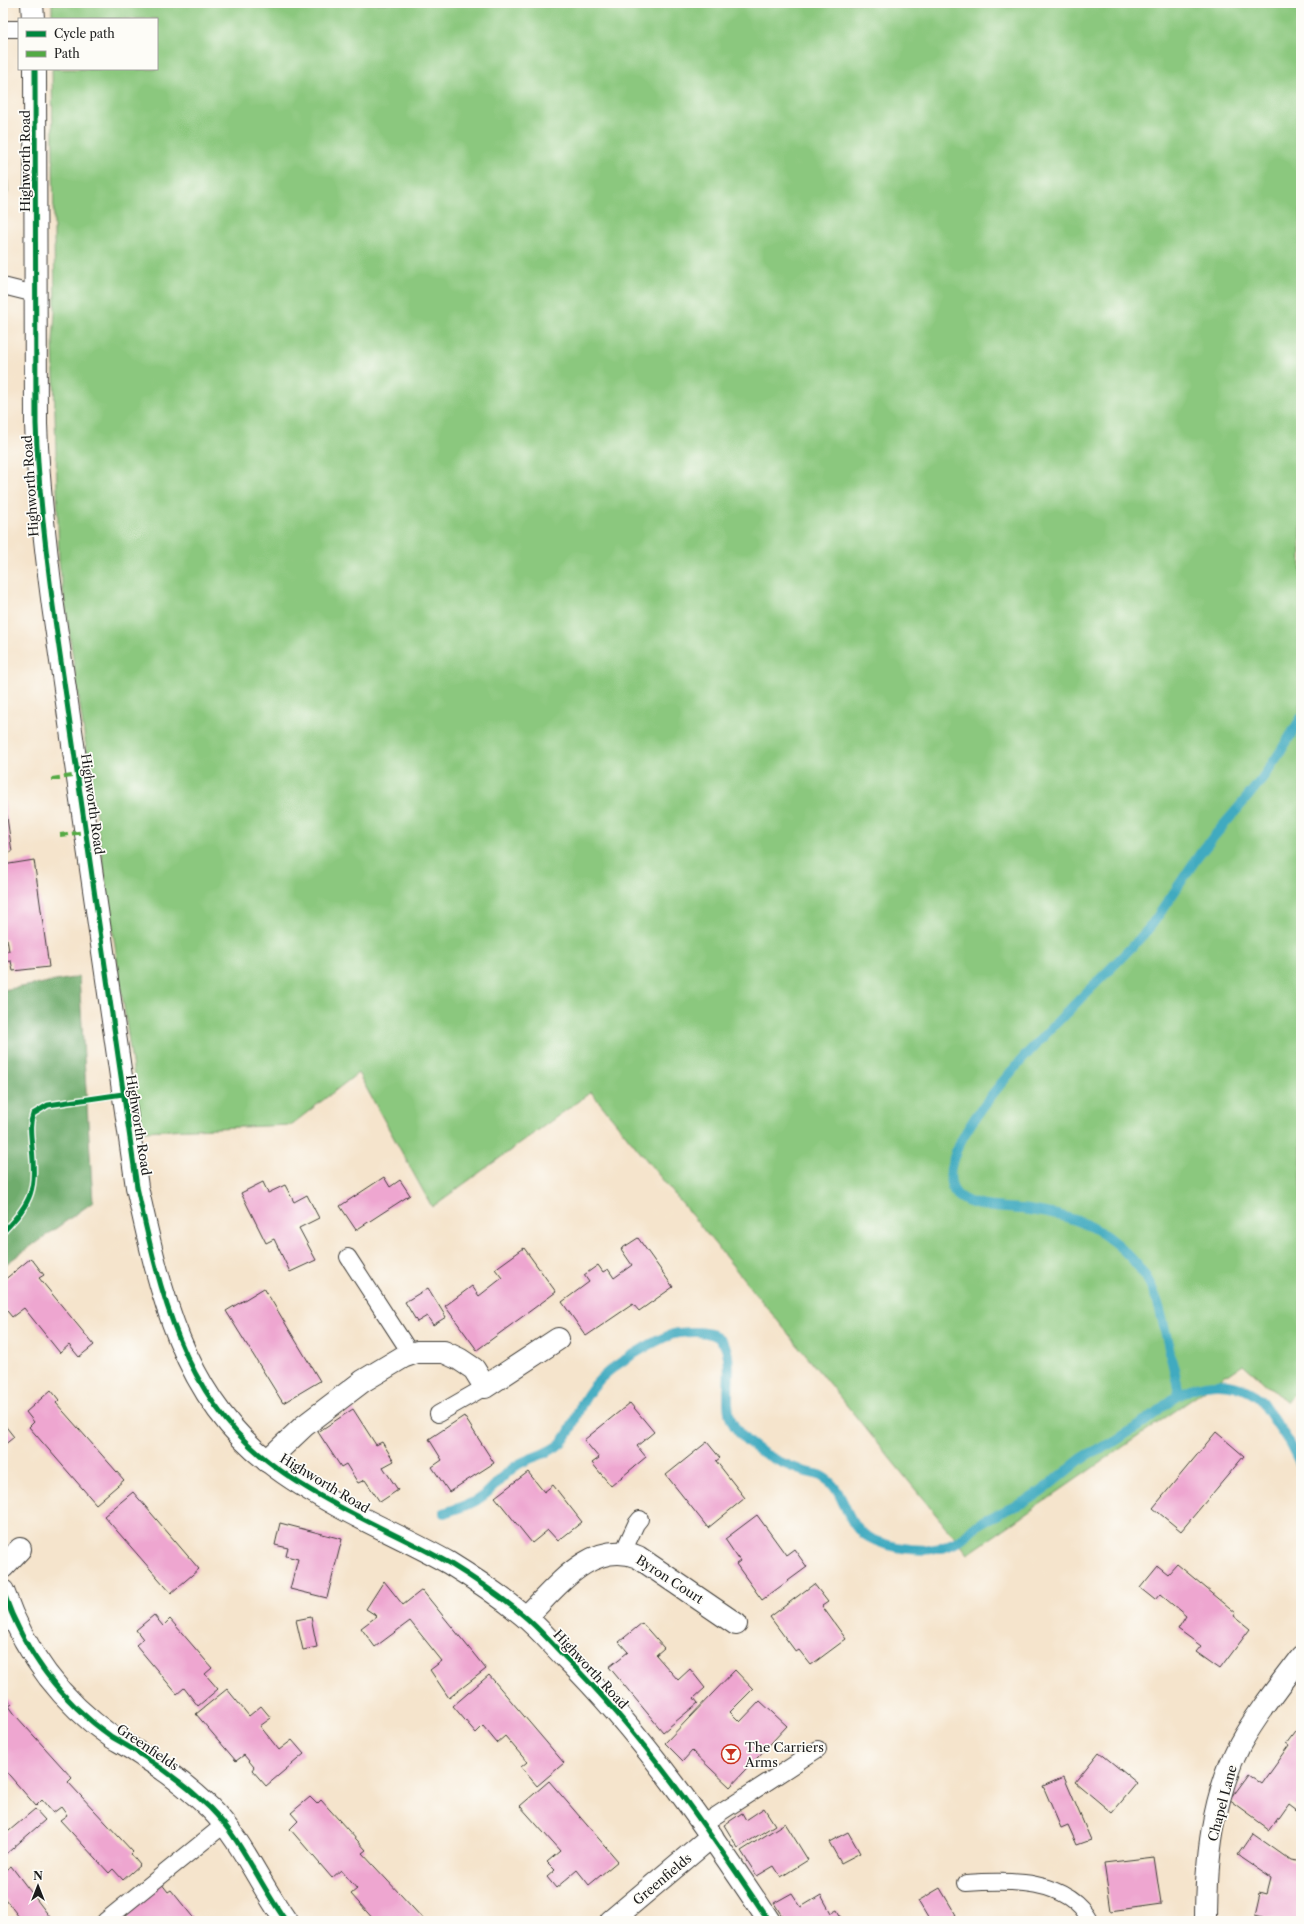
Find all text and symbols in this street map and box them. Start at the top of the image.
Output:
legend [18,18,158,70]
text: Cycle path [54,26,115,41]
text: Path [54,46,80,61]
street label: Highworth Road [17,110,33,212]
street label: Highworth Road [18,435,42,537]
street label: Highworth Road [78,752,108,856]
street label: Highworth Road [123,1073,155,1177]
street label: Highworth Road [277,1450,373,1516]
street label: Byron Court [633,1551,707,1607]
street label: Highworth Road [550,1626,632,1712]
street label: Greenfields [114,1720,182,1774]
place label: The Carriers Arms [744,1739,824,1770]
bar icon: The Carriers Arms [720,1743,742,1765]
street label: Chapel Lane [1204,1763,1240,1843]
street label: Greenfields [630,1850,695,1908]
north arrow [18,1866,58,1906]
text: N [33,1869,43,1883]

